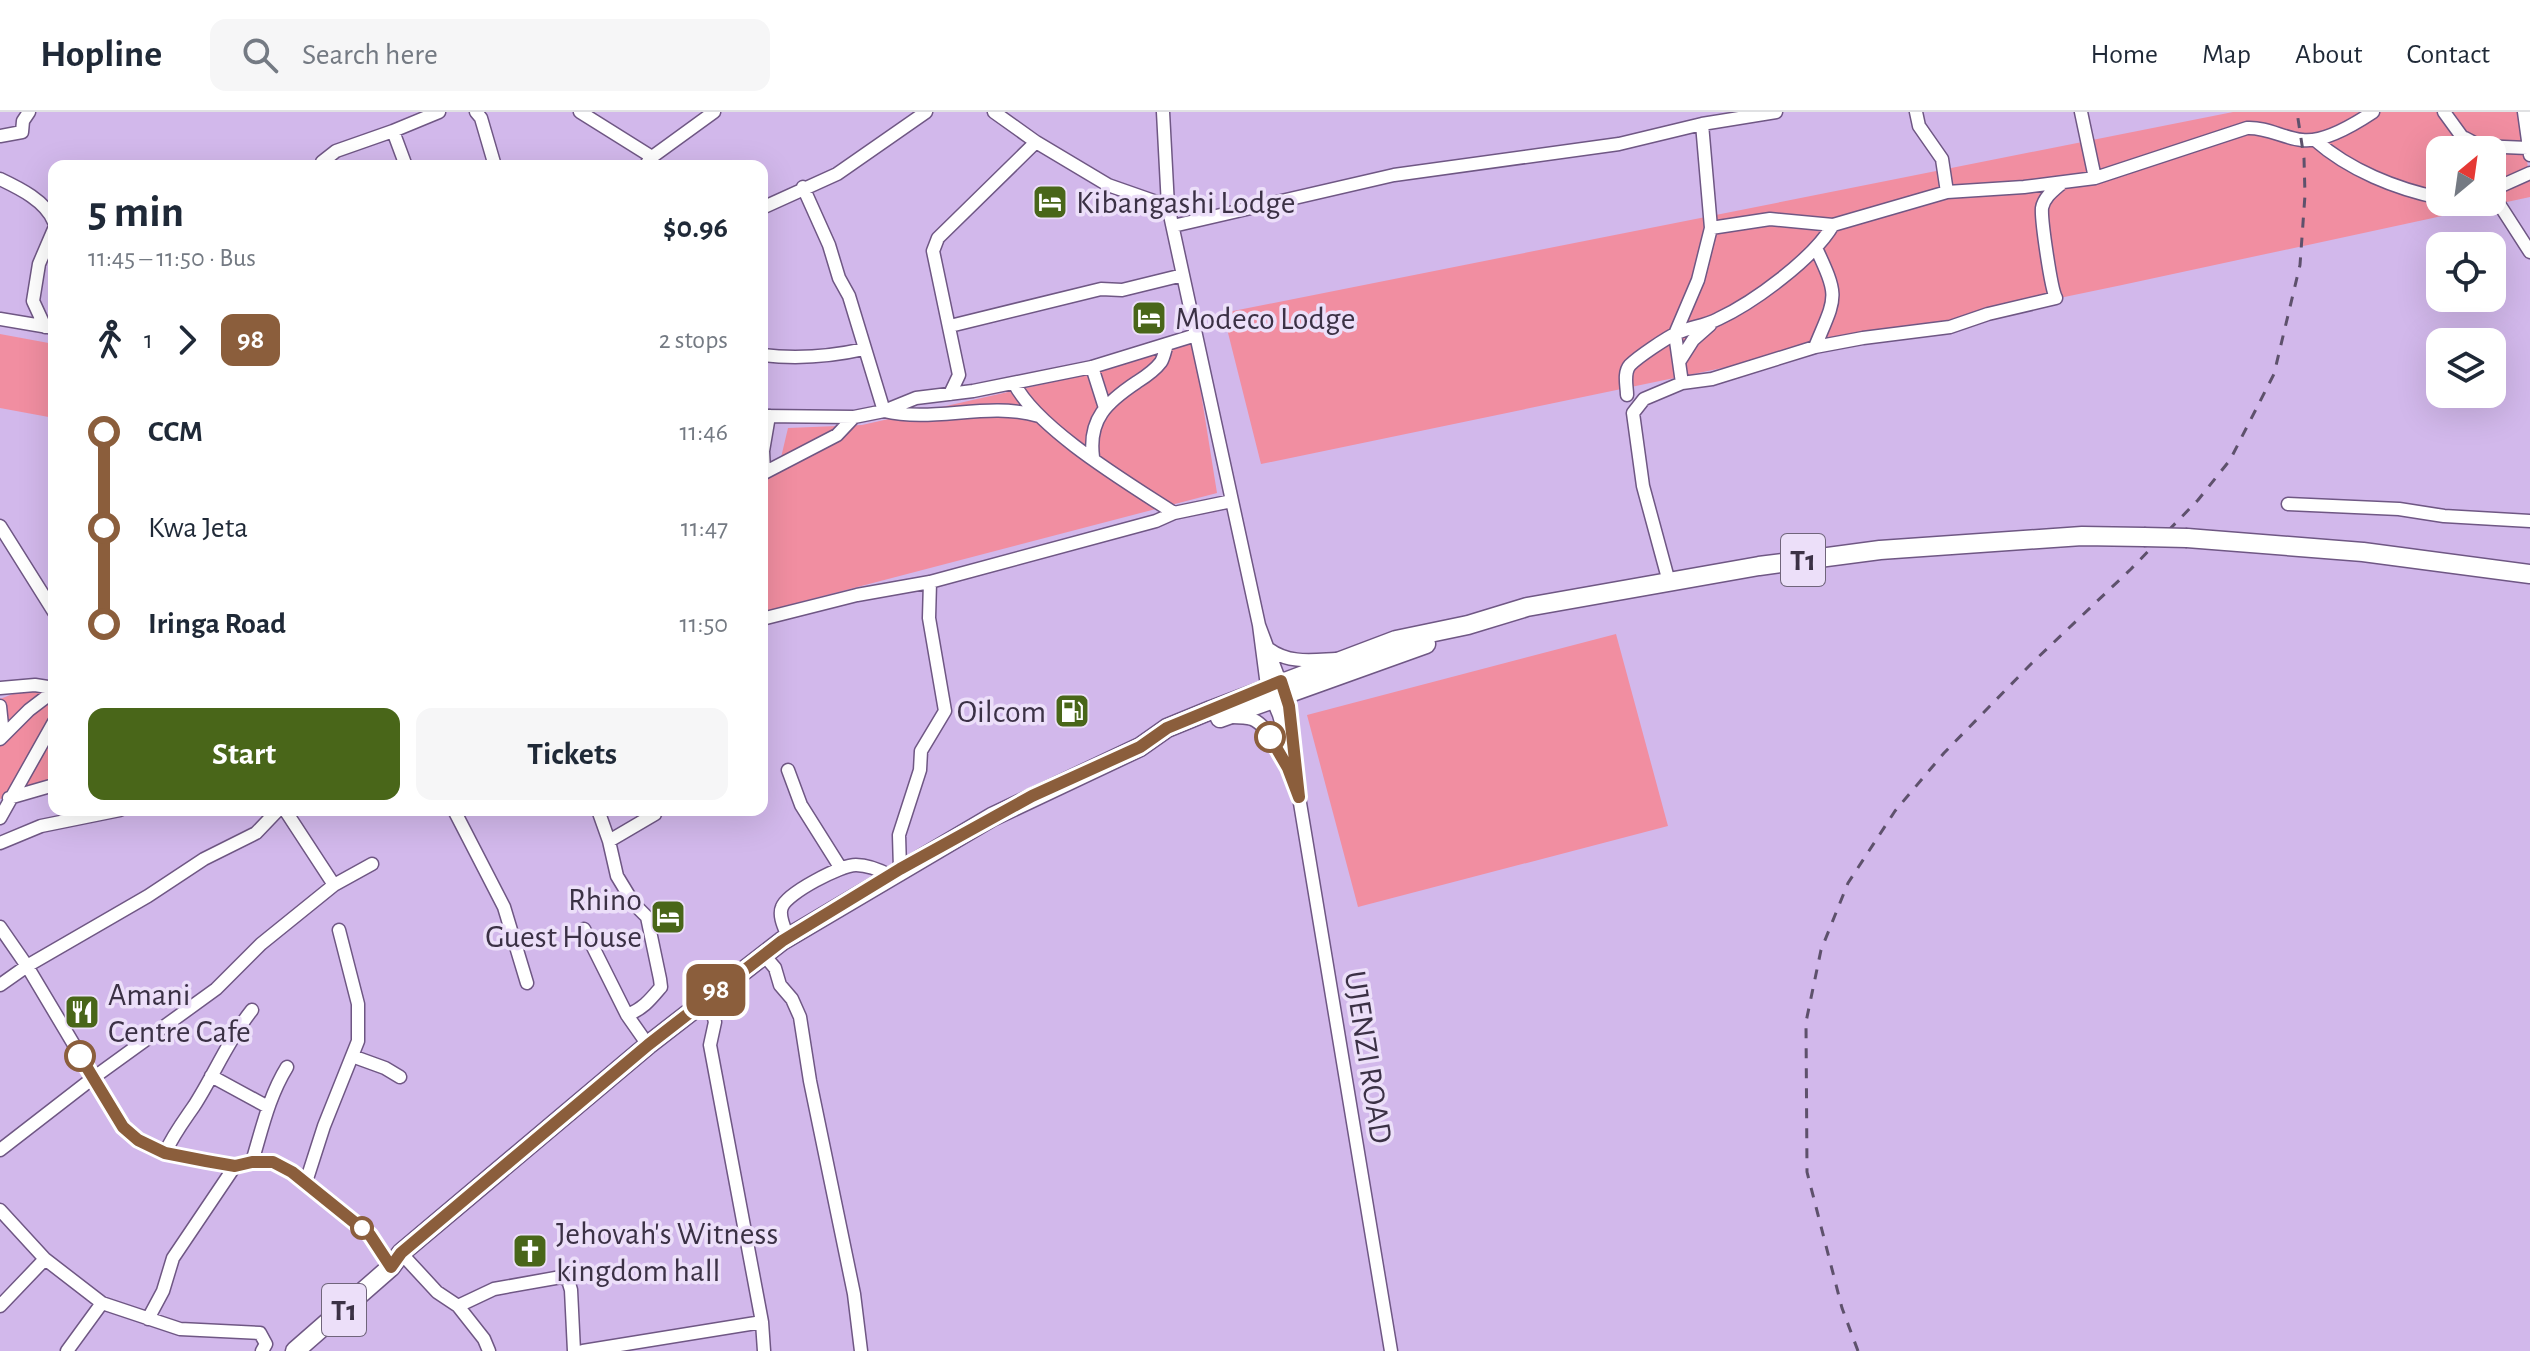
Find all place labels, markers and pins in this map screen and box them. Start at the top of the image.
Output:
hotel icon: Kibangashi Lodge [1031,183,1069,221]
place label: Kibangashi Lodge [1076,187,1296,219]
hotel icon: Modeco Lodge [1130,299,1168,337]
place label: Modeco Lodge [1175,303,1355,335]
fuel station icon: Oilcom [1053,692,1091,730]
place label: Oilcom [957,696,1046,728]
unlabelled marker [1255,722,1285,752]
place label: Rhino Guest House [485,884,642,953]
hotel icon: Rhino Guest House [649,898,687,936]
place label: Amani Centre Cafe [108,979,251,1048]
restaurant icon: Amani Centre Cafe [63,993,101,1031]
unlabelled marker [65,1041,95,1071]
unlabelled marker [351,1217,373,1239]
place label: Jehovah's Witness kingdom hall [556,1218,778,1287]
church icon: Jehovah's Witness kingdom hall [511,1232,549,1270]

